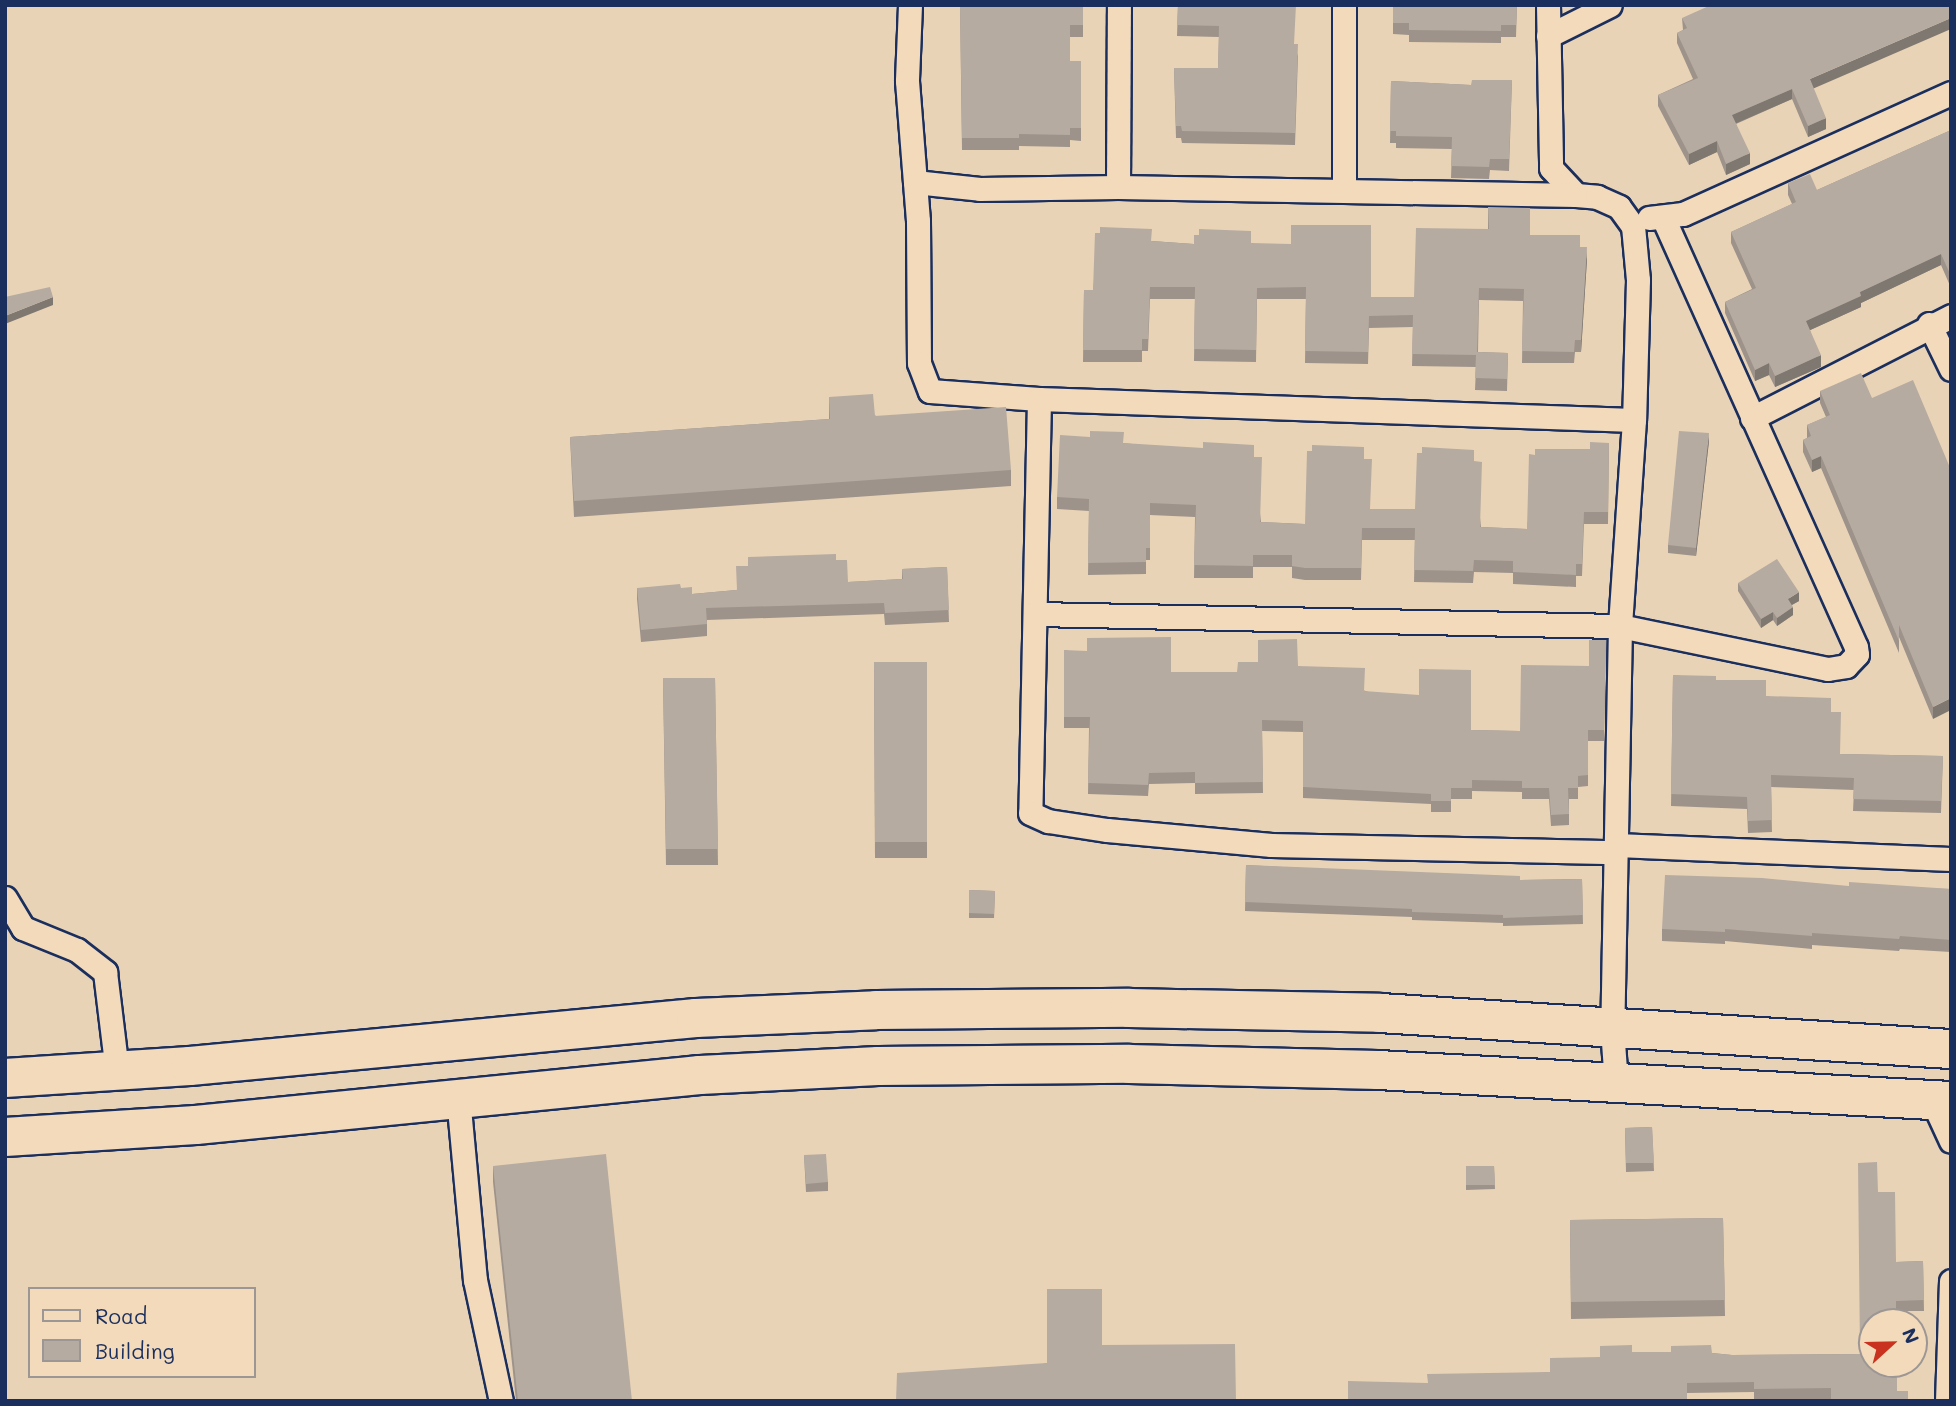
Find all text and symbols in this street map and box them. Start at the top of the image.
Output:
legend [28,1287,256,1378]
text: Road [95,1302,147,1329]
north arrow [1858,1308,1928,1378]
text: N [1897,1324,1925,1347]
text: Building [95,1337,175,1364]

